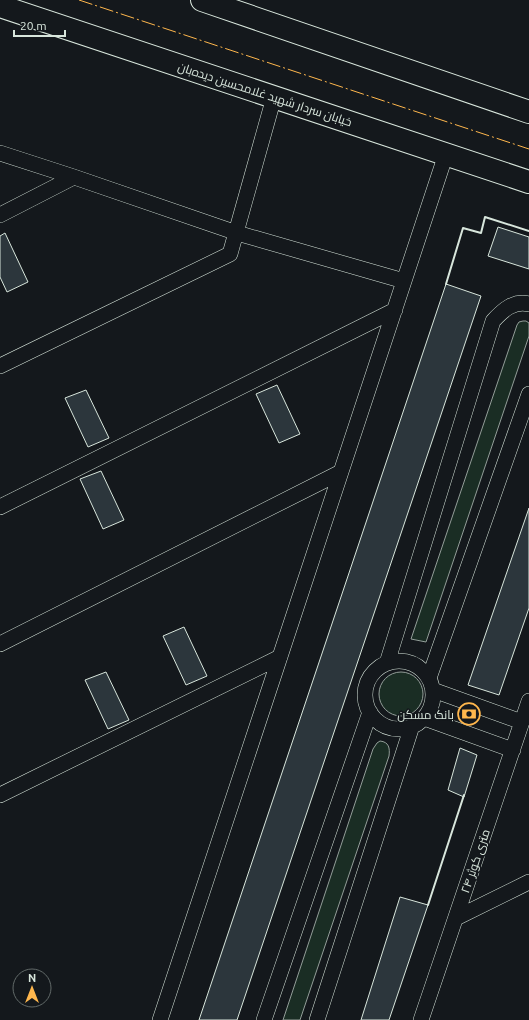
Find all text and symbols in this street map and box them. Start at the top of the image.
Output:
scale bar [14,12,65,38]
text: 20 m [20,19,47,32]
street label: خیابان سردار شهید غلامحسین دیده‌بان [176,60,354,129]
bank icon: بانک مسکن [456,701,482,727]
place label: بانک مسکن [397,708,454,722]
street label: ۲۴ متری کوثر [458,827,493,895]
north arrow [12,968,52,1008]
text: N [28,972,36,984]

